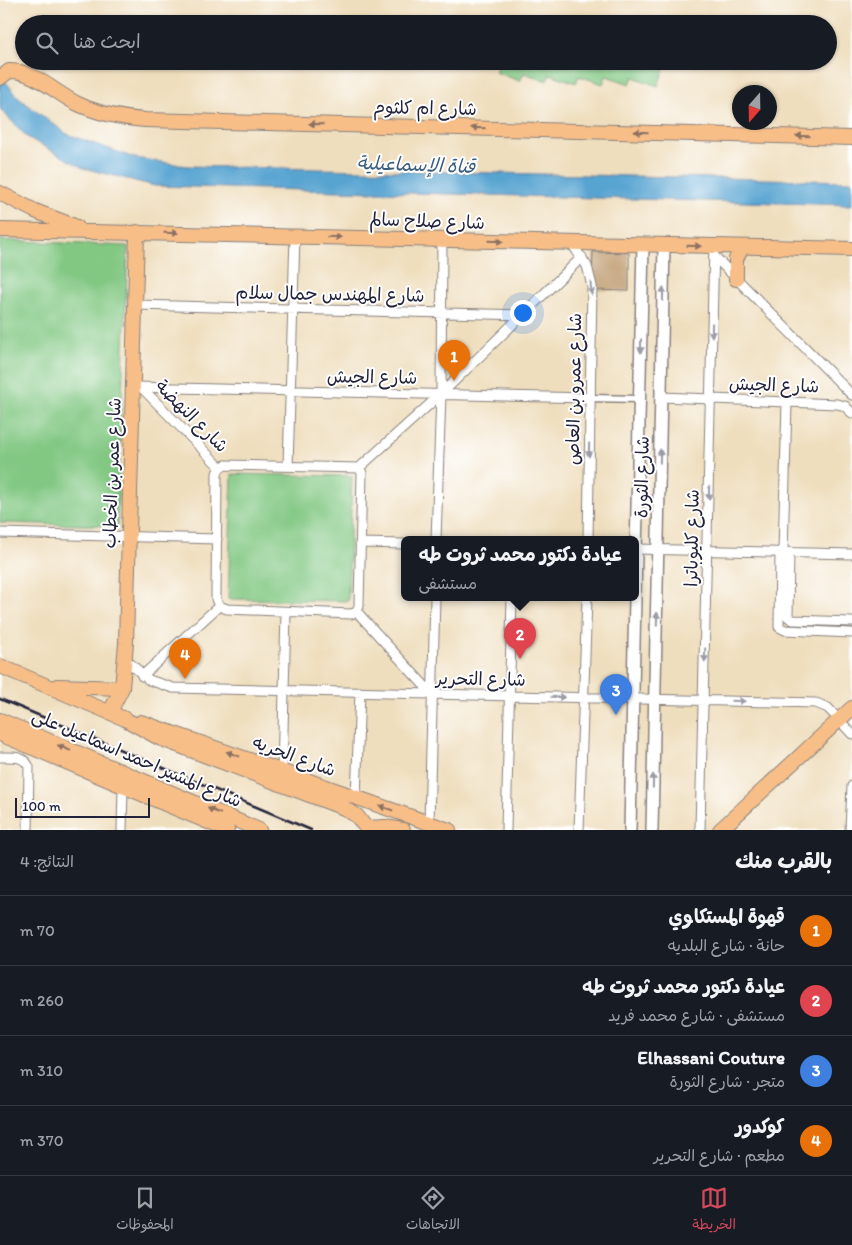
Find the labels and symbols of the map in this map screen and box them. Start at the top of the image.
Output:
north arrow [732,85,777,130]
street label: شارع ام كلثوم [373,96,477,123]
one-way arrow [308,120,324,128]
one-way arrow [470,124,486,132]
one-way arrow [633,127,649,135]
one-way arrow [795,132,811,140]
water label: قناة الإسماعيلية [356,151,478,179]
street label: شارع صلاح سالم [369,208,485,237]
one-way arrow [163,229,179,237]
one-way arrow [326,233,342,241]
one-way arrow [488,238,504,246]
one-way arrow [686,242,702,250]
one-way arrow [587,280,595,296]
street label: شارع المهندس جمال سلام [235,281,425,310]
one-way arrow [659,286,667,302]
your location [510,300,536,326]
street label: شارع عمرو بن العاص [562,313,587,465]
one-way arrow [708,322,716,338]
one-way arrow [636,338,644,354]
pin: 1 [438,340,470,381]
street label: شارع الجيش [327,365,417,390]
street label: شارع الجيش [728,372,820,399]
street label: شارع النهضة [150,375,233,458]
street label: شارع عمر بن الخطاب [98,397,127,549]
street label: شارع الثورة [630,436,655,518]
one-way arrow [585,442,593,458]
one-way arrow [656,448,664,464]
one-way arrow [705,485,713,501]
street label: شارع كليوباترا [680,489,705,587]
one-way arrow [653,611,661,627]
pin: 2 [504,618,536,659]
pin: 4 [169,638,201,679]
one-way arrow [701,647,709,663]
street label: شارع التحرير [434,667,526,692]
pin: 3 [600,674,632,715]
one-way arrow [551,693,567,701]
one-way arrow [730,697,746,705]
street label: شارع المشير احمد اسماعيل على [29,704,245,813]
street label: شارع الحريه [249,731,339,782]
one-way arrow [57,743,72,751]
one-way arrow [225,750,240,758]
one-way arrow [649,773,657,789]
scale bar [15,795,150,818]
one-way arrow [379,804,394,812]
one-way arrow [206,807,221,815]

